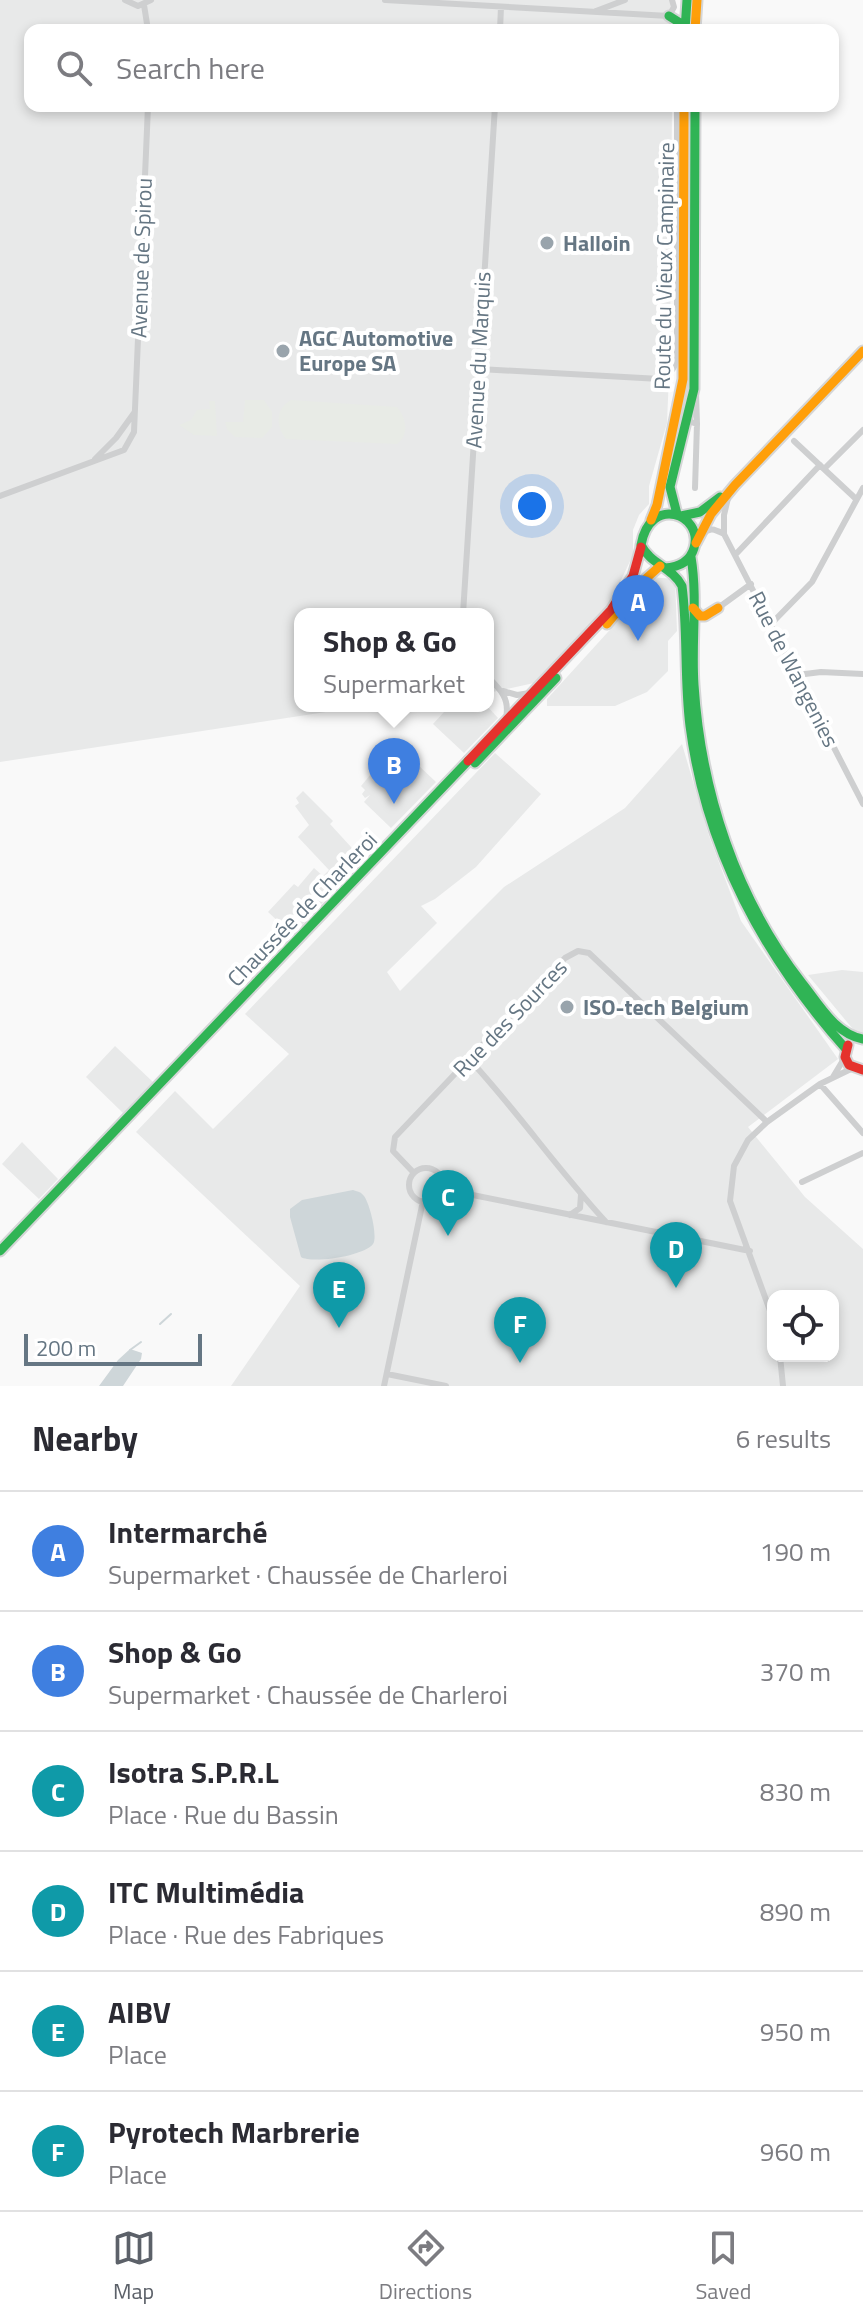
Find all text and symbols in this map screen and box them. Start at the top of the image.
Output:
search box [24,24,839,112]
text: Search here [116,45,265,91]
icon: search [52,46,96,90]
street label: Route du Vieux Campinaire [645,142,683,390]
street label: Avenue de Spirou [121,177,161,339]
place label: Halloin [563,226,631,260]
marker: Halloin [538,234,556,252]
street label: Avenue du Marquis [456,271,500,449]
place label: AGC Automotive Europe SA [299,321,453,380]
marker: AGC Automotive Europe SA [274,342,292,360]
your location [512,486,552,526]
pin: A [612,575,664,641]
street label: Rue de Wangenies [740,585,848,753]
popup [294,608,494,712]
text: Shop & Go [323,618,457,664]
text: Supermarket [323,664,465,703]
pin: B [368,738,420,804]
street label: Chaussée de Charleroi [219,824,385,994]
street label: Rue des Sources [445,951,575,1085]
place label: ISO-tech Belgium [583,990,749,1024]
marker: ISO-tech Belgium [558,998,576,1016]
pin: C [422,1170,474,1236]
pin: D [650,1222,702,1288]
pin: E [313,1262,365,1328]
map controls [767,1290,839,1362]
button: locate [767,1290,839,1362]
pin: F [494,1297,546,1363]
scale bar [24,1330,202,1366]
text: 200 m [36,1331,96,1365]
text: Nearby [32,1412,138,1464]
text: 6 results [736,1419,831,1458]
text: Intermarché [108,1509,267,1555]
text: A [50,1532,66,1571]
text: 190 m [760,1532,831,1571]
text: Supermarket · Chaussée de Charleroi [108,1555,508,1594]
text: Shop & Go [108,1629,242,1675]
text: B [50,1652,66,1691]
text: 370 m [760,1652,831,1691]
text: Supermarket · Chaussée de Charleroi [108,1675,508,1714]
text: Isotra S.P.R.L [108,1749,279,1795]
text: C [51,1772,65,1811]
text: 830 m [760,1772,831,1811]
text: Place · Rue du Bassin [108,1795,339,1834]
text: ITC Multimédia [108,1869,304,1915]
text: D [50,1892,66,1931]
text: 890 m [760,1892,831,1931]
text: Place · Rue des Fabriques [108,1915,384,1954]
text: AIBV [108,1989,171,2035]
text: E [51,2012,65,2051]
text: 950 m [760,2012,831,2051]
text: Place [108,2035,167,2074]
text: Pyrotech Marbrerie [108,2109,360,2155]
text: F [51,2132,65,2171]
text: 960 m [760,2132,831,2171]
text: Place [108,2155,167,2194]
tab: Map [112,2226,156,2308]
tab: Directions [379,2226,472,2308]
tab: Saved [695,2226,751,2308]

